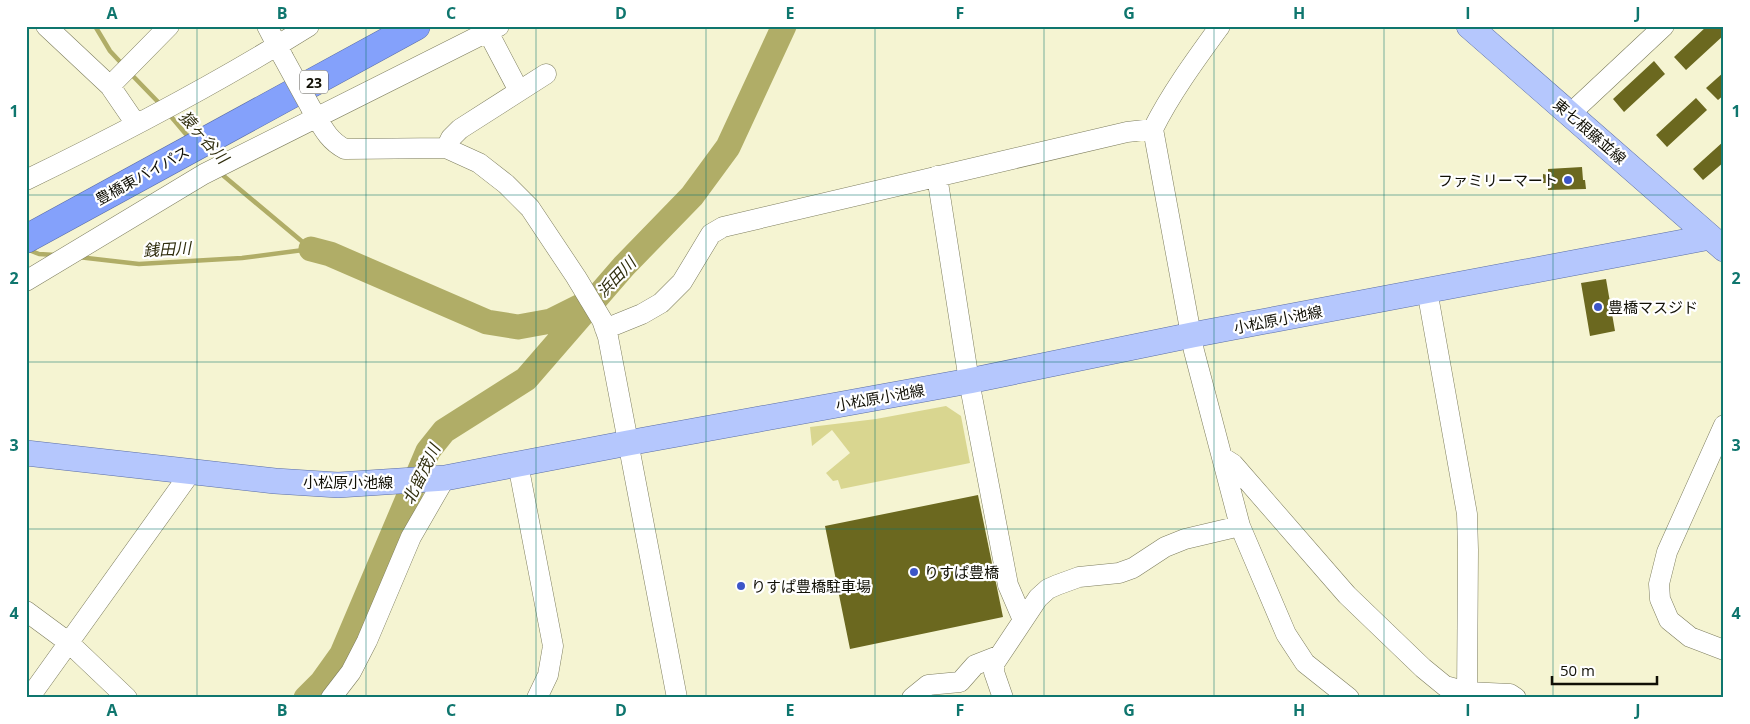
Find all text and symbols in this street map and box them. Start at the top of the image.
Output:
text: A [106,2,118,24]
text: B [277,2,287,24]
text: C [446,2,456,24]
text: D [615,2,627,24]
text: E [786,2,795,24]
text: F [956,2,964,24]
text: G [1123,2,1135,24]
text: H [1293,2,1305,24]
text: I [1465,2,1471,24]
text: J [1633,2,1641,24]
road number: 23 [300,70,328,94]
street label: 東七根藤並線 [1549,94,1631,168]
text: 1 [9,100,19,122]
text: 1 [1731,100,1741,122]
water label: 猿ヶ谷川 [174,106,235,170]
street label: 豊橋東バイパス [91,141,193,209]
place label: ファミリーマート [1438,170,1558,190]
marker: ファミリーマート [1562,174,1574,186]
water label: 銭田川 [142,237,194,261]
water label: 浜田川 [591,251,642,302]
text: 2 [9,267,19,289]
text: 2 [1731,267,1741,289]
place label: 豊橋マスジド [1608,297,1698,317]
street label: 小松原小池線 [1232,301,1324,337]
marker: 豊橋マスジド [1592,301,1604,313]
street label: 小松原小池線 [834,379,926,415]
text: 3 [9,434,19,456]
text: 3 [1731,434,1741,456]
water label: 北留茂川 [397,439,446,508]
street label: 小松原小池線 [303,472,393,492]
place label: りすぱ豊橋 [924,562,999,582]
marker: りすぱ豊橋 [908,566,920,578]
place label: りすぱ豊橋駐車場 [751,576,871,596]
marker: りすぱ豊橋駐車場 [735,580,747,592]
text: 4 [9,602,19,624]
text: 4 [1731,602,1741,624]
scale bar [1552,654,1658,686]
text: 50 m [1560,660,1595,680]
text: A [106,699,118,721]
text: B [277,699,287,721]
text: C [446,699,456,721]
text: D [615,699,627,721]
text: E [786,699,795,721]
text: F [956,699,964,721]
text: G [1123,699,1135,721]
text: H [1293,699,1305,721]
text: I [1465,699,1471,721]
text: J [1633,699,1641,721]

